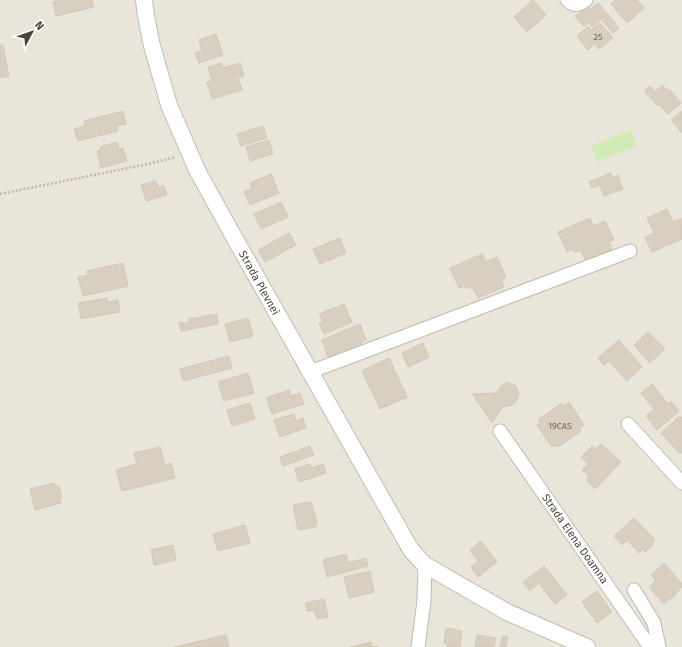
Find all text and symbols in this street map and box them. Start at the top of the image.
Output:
north arrow [12,12,52,52]
text: N [32,19,46,33]
house number: 25 [594,32,603,42]
street label: Strada Plevnei [236,249,282,317]
house number: 19CAS [548,421,572,431]
street label: Strada Elena Doamna [539,492,611,587]

